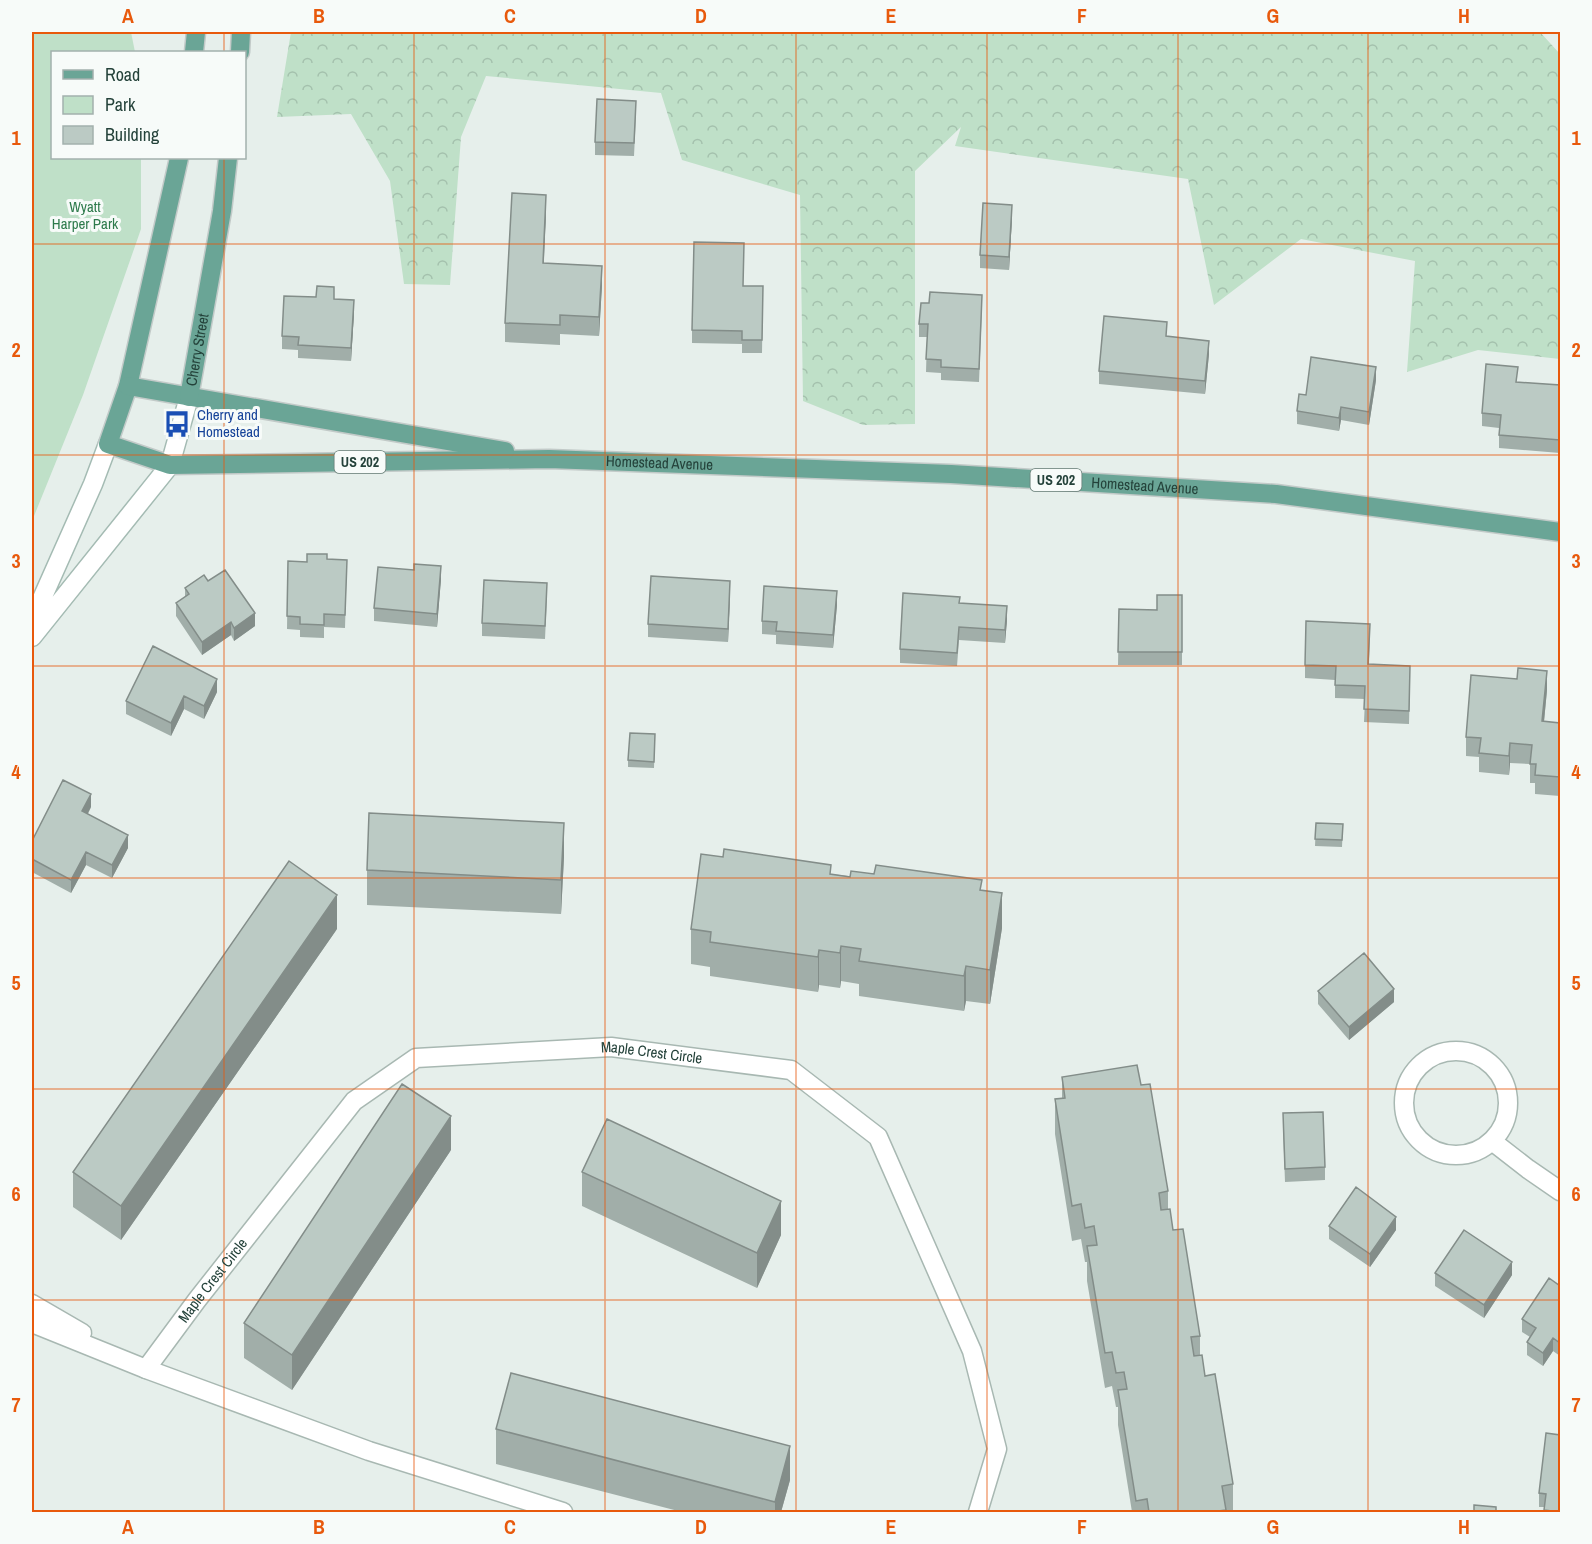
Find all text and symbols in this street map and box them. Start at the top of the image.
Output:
text: A [122,2,134,29]
text: B [313,2,325,29]
text: C [504,2,516,29]
text: D [695,2,707,29]
text: E [886,2,897,29]
text: F [1077,2,1087,29]
text: G [1267,2,1279,29]
text: H [1458,2,1470,29]
legend [51,51,246,159]
text: Road [105,62,140,87]
text: Park [105,92,136,117]
text: Building [105,122,160,147]
text: 1 [11,124,21,151]
text: 1 [1571,124,1581,151]
park label: Wyatt Harper Park [52,196,119,234]
street label: Cherry Street [180,311,214,388]
text: 2 [11,336,21,363]
text: 2 [1571,336,1581,363]
place label: Cherry and Homestead [197,404,260,442]
bus stop icon: Cherry and Homestead [162,409,192,439]
street label: Homestead Avenue [605,450,714,475]
road number: US 202 [334,451,386,473]
road number: US 202 [1030,469,1082,491]
street label: Homestead Avenue [1091,472,1199,499]
text: 3 [11,547,21,574]
text: 3 [1571,547,1581,574]
text: 4 [11,758,21,785]
text: 4 [1571,758,1581,785]
text: 5 [11,969,21,996]
text: 5 [1571,969,1581,996]
street label: Maple Crest Circle [600,1036,704,1069]
text: 6 [11,1180,21,1207]
text: 6 [1571,1180,1581,1207]
street label: Maple Crest Circle [173,1233,252,1327]
text: 7 [11,1391,21,1418]
text: 7 [1571,1391,1581,1418]
text: A [122,1513,134,1540]
text: B [313,1513,325,1540]
text: C [504,1513,516,1540]
text: D [695,1513,707,1540]
text: E [886,1513,897,1540]
text: F [1077,1513,1087,1540]
text: G [1267,1513,1279,1540]
text: H [1458,1513,1470,1540]

